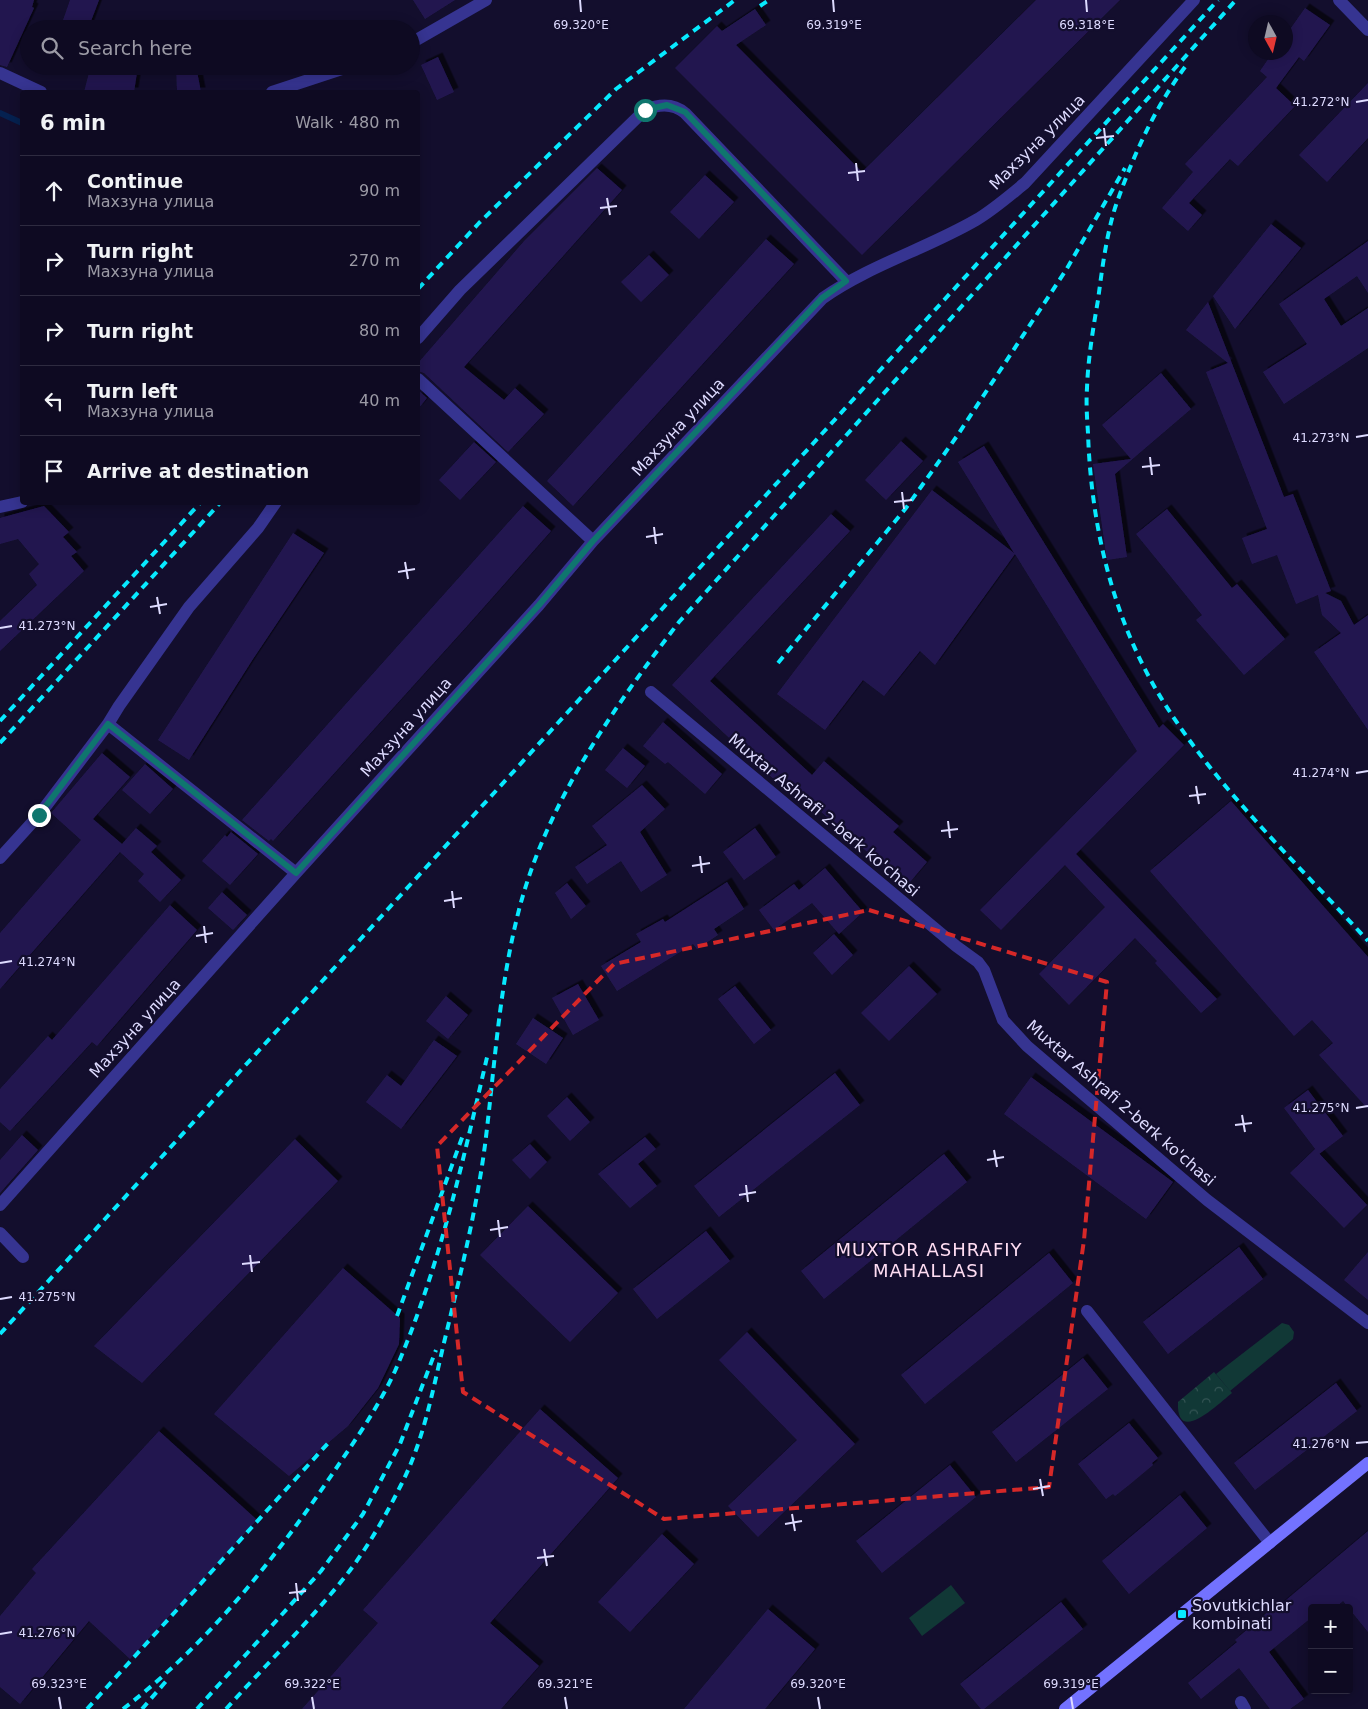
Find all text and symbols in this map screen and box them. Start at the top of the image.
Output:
north arrow [1248,15,1293,60]
text: 69.320°E [553,18,609,32]
text: 69.319°E [806,18,862,32]
text: 69.318°E [1059,18,1115,32]
search box [20,20,420,75]
icon: search [38,34,66,62]
text: Search here [78,37,192,59]
street label: Махзуна улица [985,90,1089,194]
text: 41.272°N [1293,95,1349,109]
route start [634,99,657,122]
text: 6 min [40,111,106,135]
text: Walk · 480 m [295,113,400,132]
text: Continue [87,170,183,192]
icon: ahead [40,177,68,205]
text: 90 m [359,181,400,200]
text: Махзуна улица [87,192,214,211]
text: Turn right [87,240,193,262]
icon: right [40,247,68,275]
text: 270 m [349,251,400,270]
text: Махзуна улица [87,262,214,281]
icon: right [40,317,68,345]
text: Turn right [87,320,193,342]
text: 80 m [359,321,400,340]
street label: Махзуна улица [628,374,728,480]
text: Turn left [87,380,178,402]
icon: left [40,387,68,415]
text: 40 m [359,391,400,410]
text: Махзуна улица [87,402,214,421]
text: 41.273°N [1293,431,1349,445]
icon: arrive [40,457,68,485]
text: Arrive at destination [87,460,309,482]
text: 41.273°N [19,619,75,633]
street label: Махзуна улица [356,673,456,781]
street label: Muxtar Ashrafi 2-berk ko'chasi [725,729,923,901]
text: 41.274°N [1293,766,1349,780]
route end [28,804,51,827]
text: 41.274°N [19,955,75,969]
street label: Махзуна улица [85,974,185,1082]
street label: Muxtar Ashrafi 2-berk ko'chasi [1023,1016,1219,1190]
text: 41.275°N [1293,1101,1349,1115]
district label: MUXTOR ASHRAFIY MAHALLASI [835,1239,1023,1281]
text: 41.275°N [19,1290,75,1304]
text: 41.276°N [1293,1437,1349,1451]
place label: Sovutkichlar kombinati [1192,1596,1292,1633]
map controls [1308,1604,1353,1694]
button: + [1308,1604,1353,1649]
marker: Sovutkichlar kombinati [1176,1608,1188,1620]
text: 41.276°N [19,1626,75,1640]
button: − [1308,1649,1353,1694]
text: 69.323°E [31,1677,87,1691]
text: 69.322°E [284,1677,340,1691]
text: 69.321°E [537,1677,593,1691]
text: 69.320°E [790,1677,846,1691]
text: 69.319°E [1043,1677,1099,1691]

